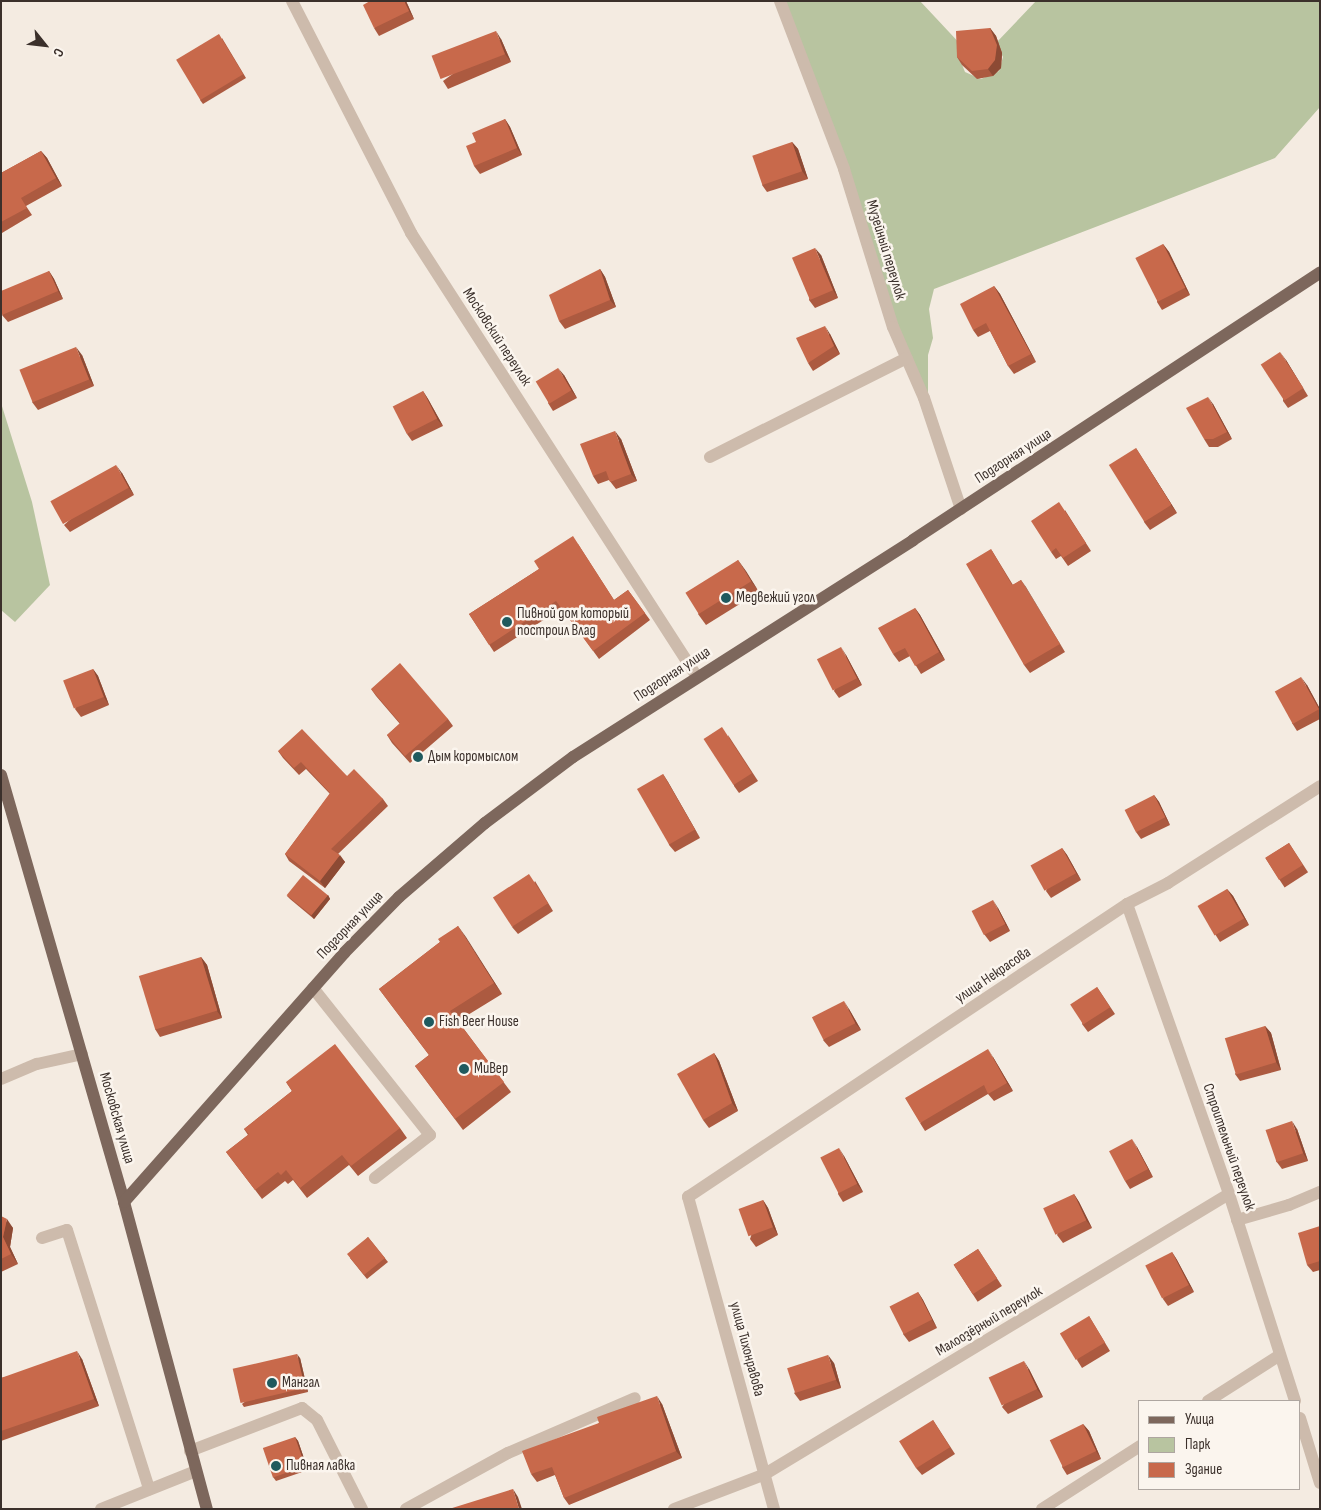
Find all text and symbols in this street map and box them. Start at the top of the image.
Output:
north arrow [20,20,70,70]
text: С [49,45,68,60]
street label: Музейный переулок [862,198,910,302]
street label: Московский переулок [459,285,535,389]
street label: Подгорная улица [971,425,1055,487]
place label: Медвежий угол [736,589,815,607]
marker: Медвежий угол [720,592,732,604]
place label: Пивной дом который построил Влад [517,604,629,639]
marker: Пивной дом который построил Влад [501,616,513,628]
street label: Подгорная улица [630,643,714,705]
place label: Дым коромыслом [428,748,518,766]
marker: Дым коромыслом [412,751,424,763]
street label: Подгорная улица [313,887,387,963]
street label: улица Некрасова [952,943,1034,1007]
place label: Fish Beer House [439,1013,519,1031]
marker: Fish Beer House [423,1016,435,1028]
place label: МиВер [474,1060,508,1078]
marker: МиВер [458,1063,470,1075]
street label: Московская улица [95,1070,139,1166]
street label: Строительный переулок [1199,1081,1259,1213]
street label: Малоозёрный переулок [932,1282,1046,1360]
street label: улица Тихонравова [726,1300,768,1398]
place label: Мангал [282,1374,320,1392]
marker: Мангал [266,1377,278,1389]
legend [1138,1400,1301,1490]
text: Улица [1185,1410,1214,1429]
text: Парк [1185,1435,1210,1454]
place label: Пивная лавка [286,1457,355,1475]
marker: Пивная лавка [270,1460,282,1472]
text: Здание [1185,1460,1222,1479]

